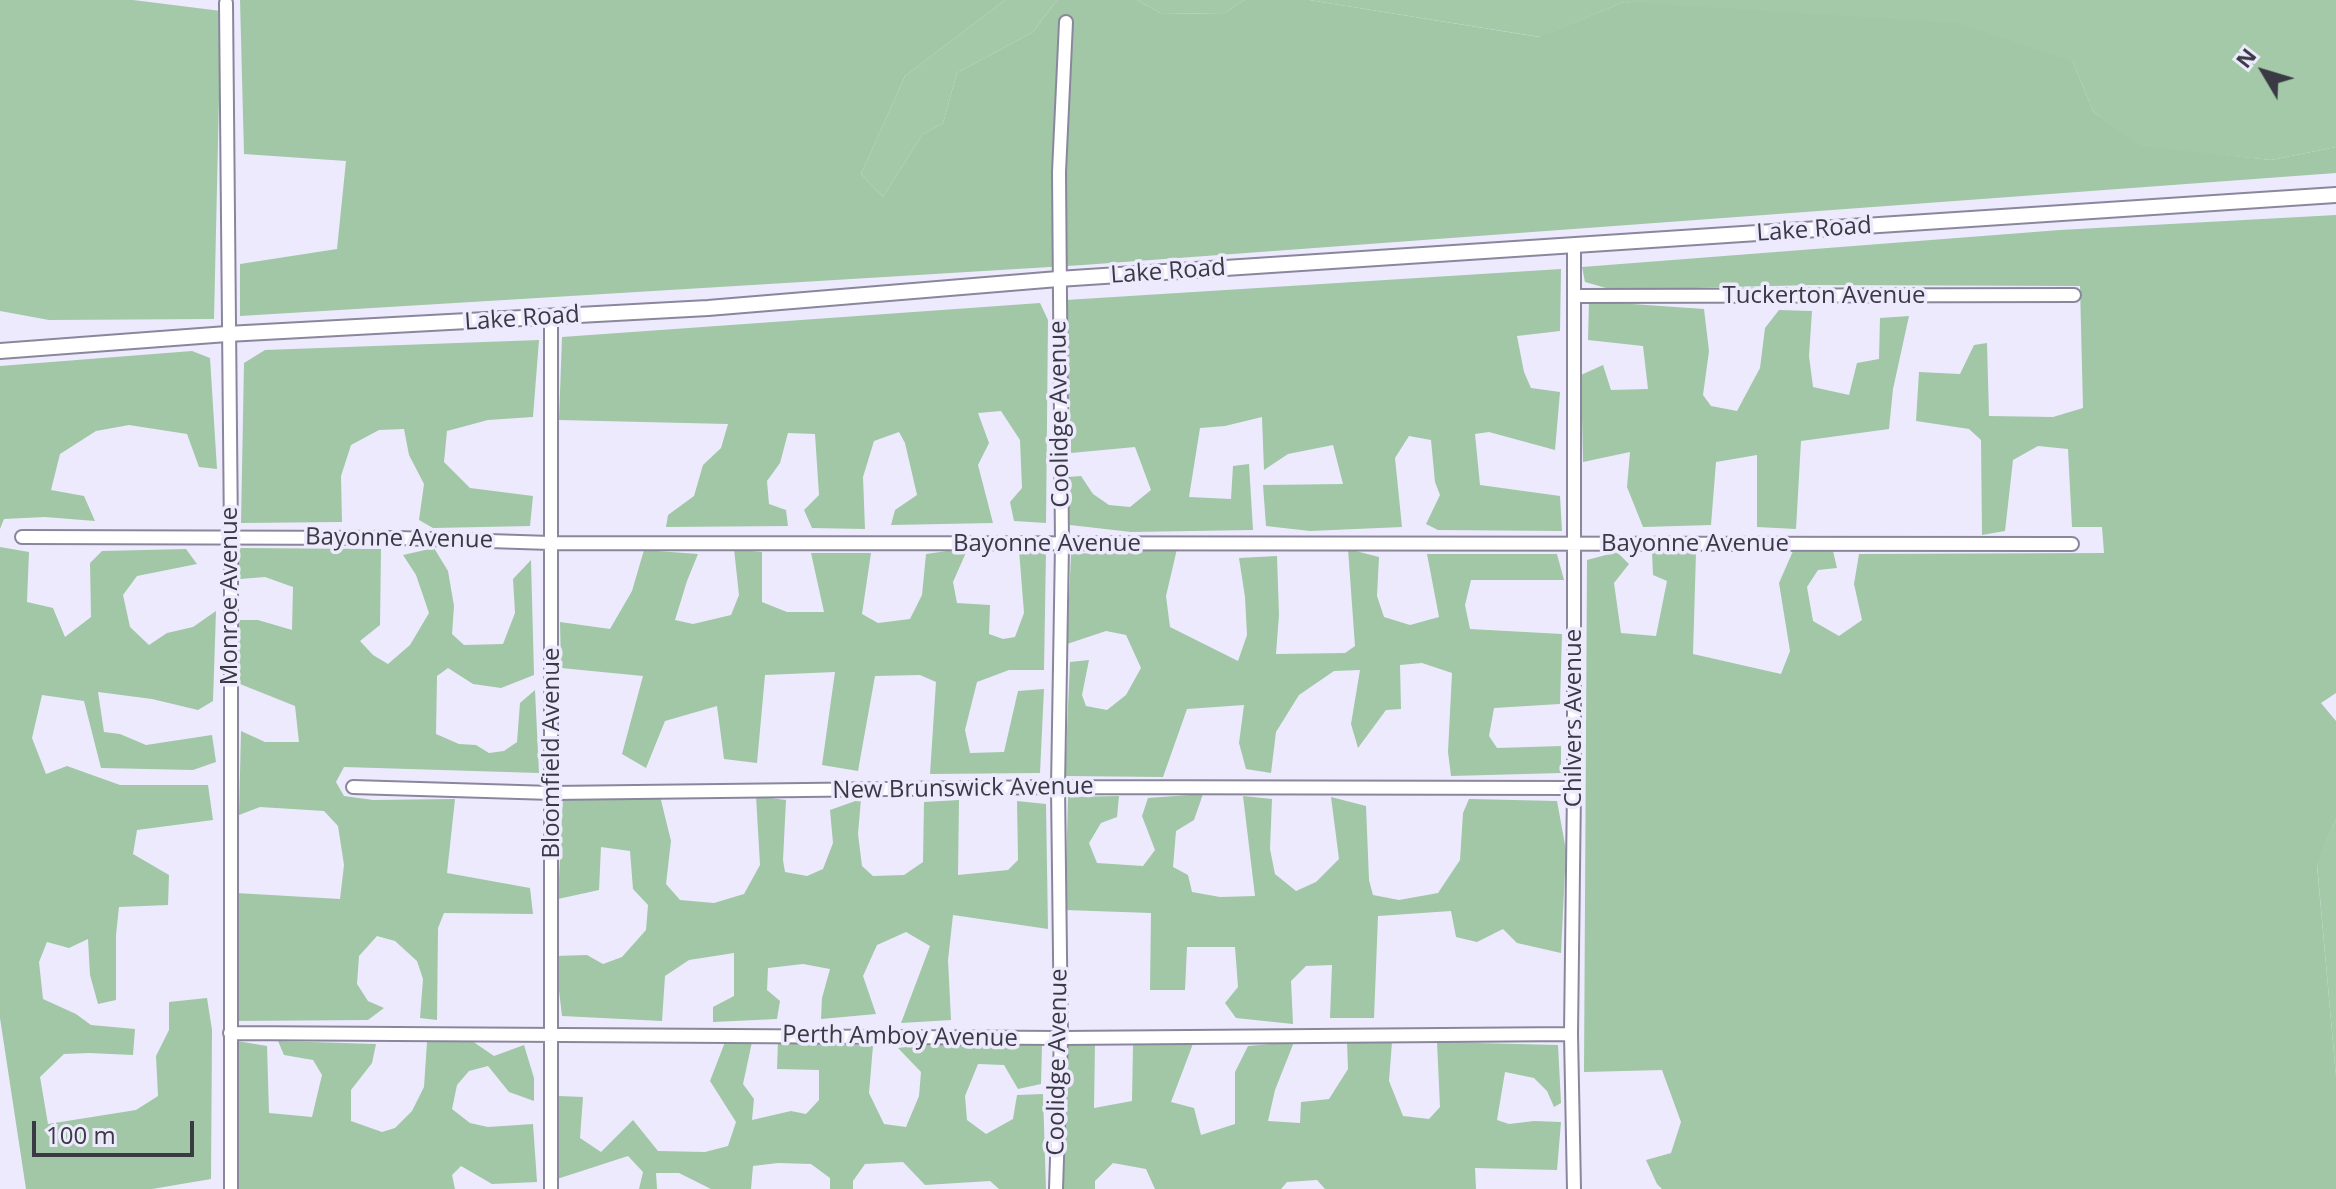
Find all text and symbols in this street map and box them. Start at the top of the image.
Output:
north arrow [2224,32,2304,112]
text: N [2228,41,2262,74]
street label: Lake Road [1755,212,1873,248]
street label: Lake Road [1109,254,1227,290]
street label: Tuckerton Avenue [1723,282,1925,310]
street label: Lake Road [463,301,581,337]
street label: Coolidge Avenue [1044,320,1076,508]
street label: Monroe Avenue [216,507,244,685]
street label: Bayonne Avenue [305,523,493,555]
street label: Bayonne Avenue [953,530,1141,558]
street label: Bayonne Avenue [1601,530,1789,558]
street label: Chilvers Avenue [1560,629,1588,807]
street label: Bloomfield Avenue [538,648,566,858]
street label: New Brunswick Avenue [832,772,1094,806]
street label: Coolidge Avenue [1042,968,1074,1156]
street label: Perth Amboy Avenue [782,1021,1018,1053]
scale bar [36,1105,198,1155]
text: 100 m [46,1118,116,1151]

